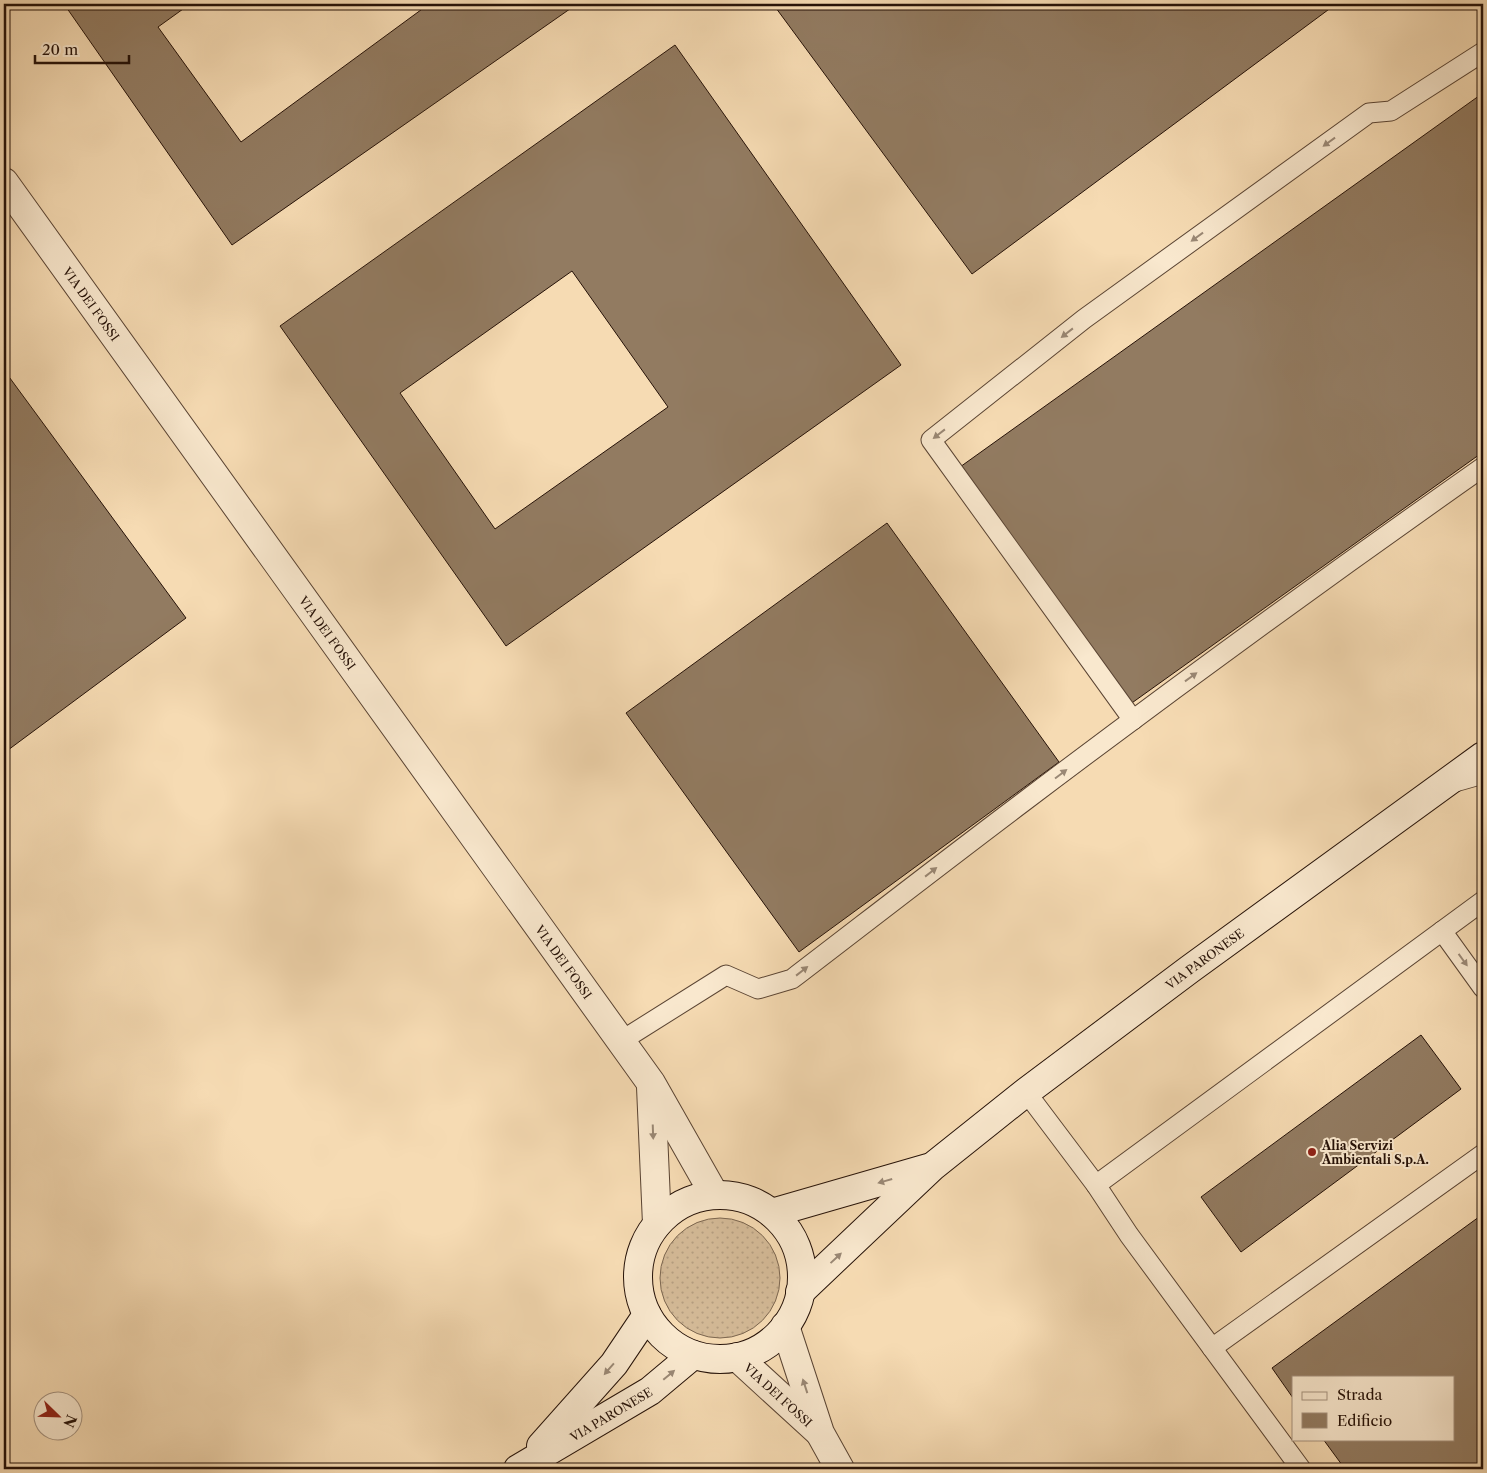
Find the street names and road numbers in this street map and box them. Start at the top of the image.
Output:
street label: VIA DEI FOSSI [59,263,123,344]
street label: VIA DEI FOSSI [296,592,359,673]
street label: VIA DEI FOSSI [532,921,595,1002]
street label: VIA PARONESE [1162,925,1247,993]
street label: VIA DEI FOSSI [740,1359,816,1430]
street label: VIA PARONESE [566,1384,655,1445]

